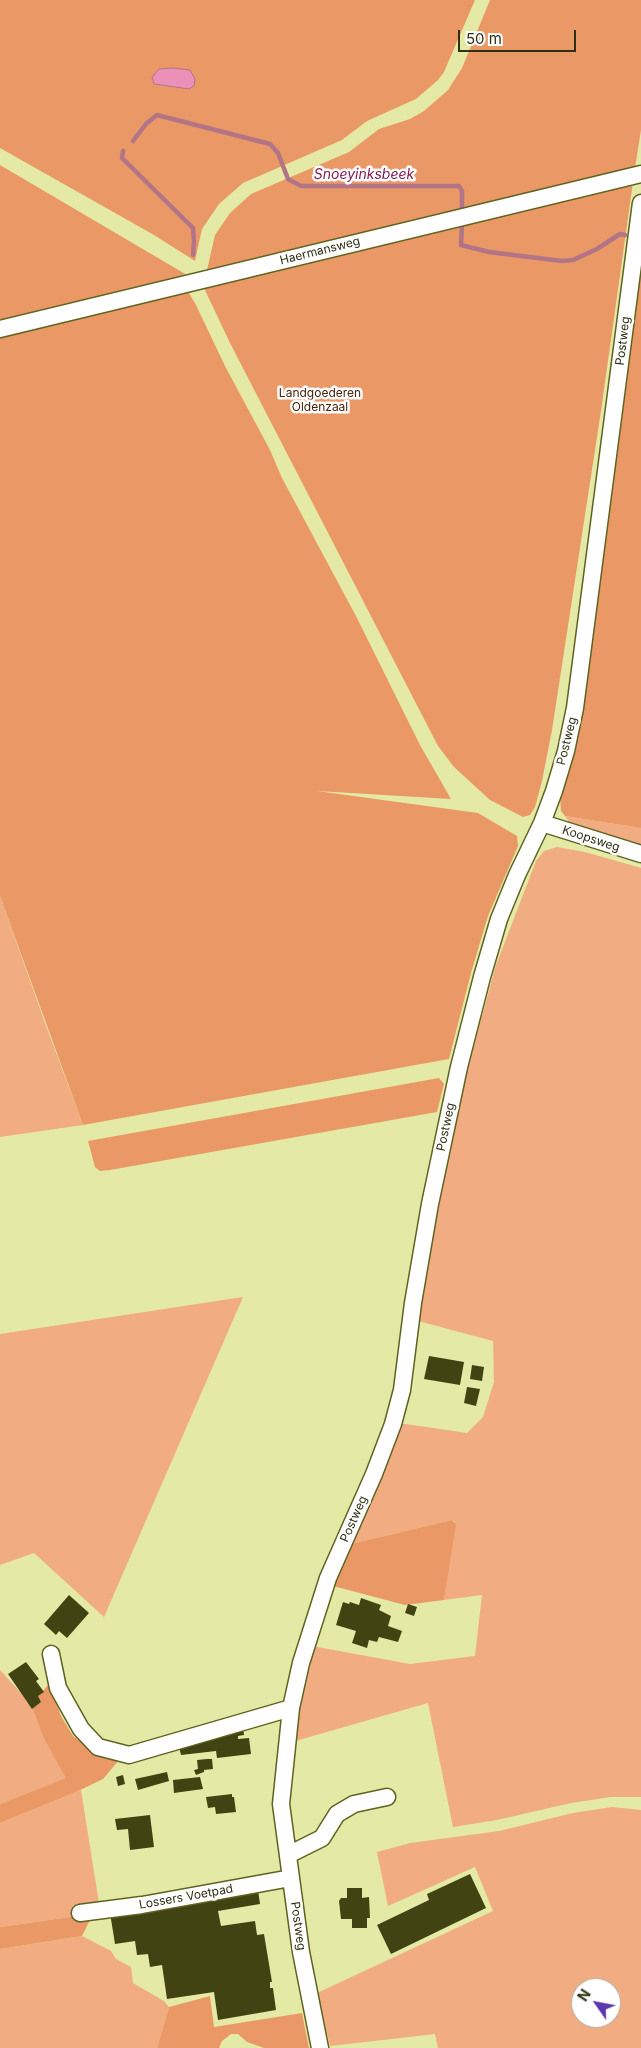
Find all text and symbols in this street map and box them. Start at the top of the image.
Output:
scale bar [461,20,578,52]
text: 50 m [466,29,502,48]
water label: Snoeyinksbeek [314,167,414,183]
street label: Haermansweg [278,234,362,268]
street label: Postweg [613,316,633,366]
park label: Landgoederen Oldenzaal [279,386,361,414]
street label: Postweg [554,715,580,767]
street label: Koopsweg [560,823,622,855]
street label: Postweg [434,1101,458,1153]
street label: Postweg [337,1494,371,1544]
street label: Lossers Voetpad [138,1882,234,1912]
street label: Postweg [287,1901,309,1951]
north arrow [571,1978,621,2028]
text: N [574,1986,594,2004]

